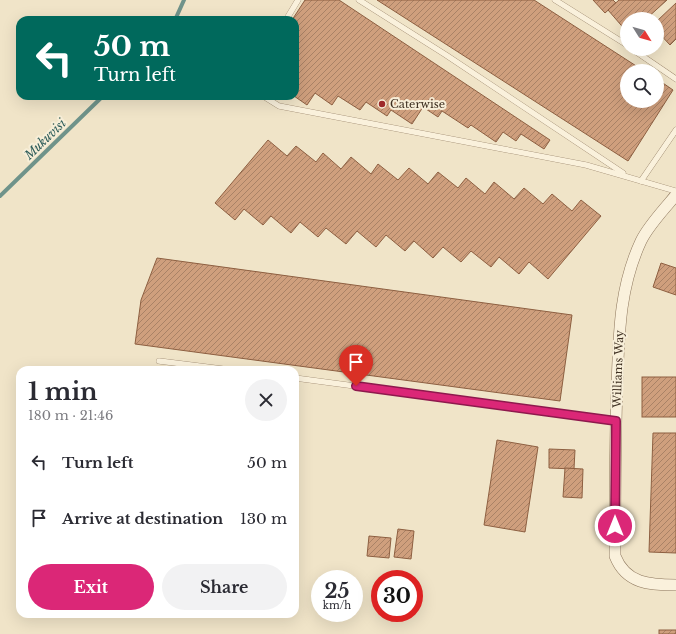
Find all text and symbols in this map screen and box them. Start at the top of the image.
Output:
north arrow [620,12,664,56]
map controls [620,12,664,108]
text: 50 m [94,29,170,64]
icon: left [28,32,80,84]
text: Turn left [94,64,176,86]
button: search [620,64,664,108]
place label: Caterwise [390,97,445,111]
marker: Caterwise [377,99,387,109]
water label: Mukuvisi [20,115,70,163]
street label: Williams Way [610,330,626,409]
pin [339,345,373,386]
icon: arrive [345,351,367,373]
text: 1 min [28,377,98,406]
button: close [245,379,287,421]
text: 180 m · 21:46 [28,407,113,424]
icon: left [28,451,50,473]
text: Turn left [62,453,133,472]
text: 50 m [247,453,287,472]
position arrow [594,505,636,547]
icon: arrive [28,507,50,529]
text: Arrive at destination [62,509,223,528]
text: 130 m [240,509,287,528]
button: Exit [28,564,154,610]
button: Share [162,564,287,610]
speed limit sign: 30 [371,570,423,622]
text: 25 [325,579,349,603]
text: km/h [323,599,351,612]

